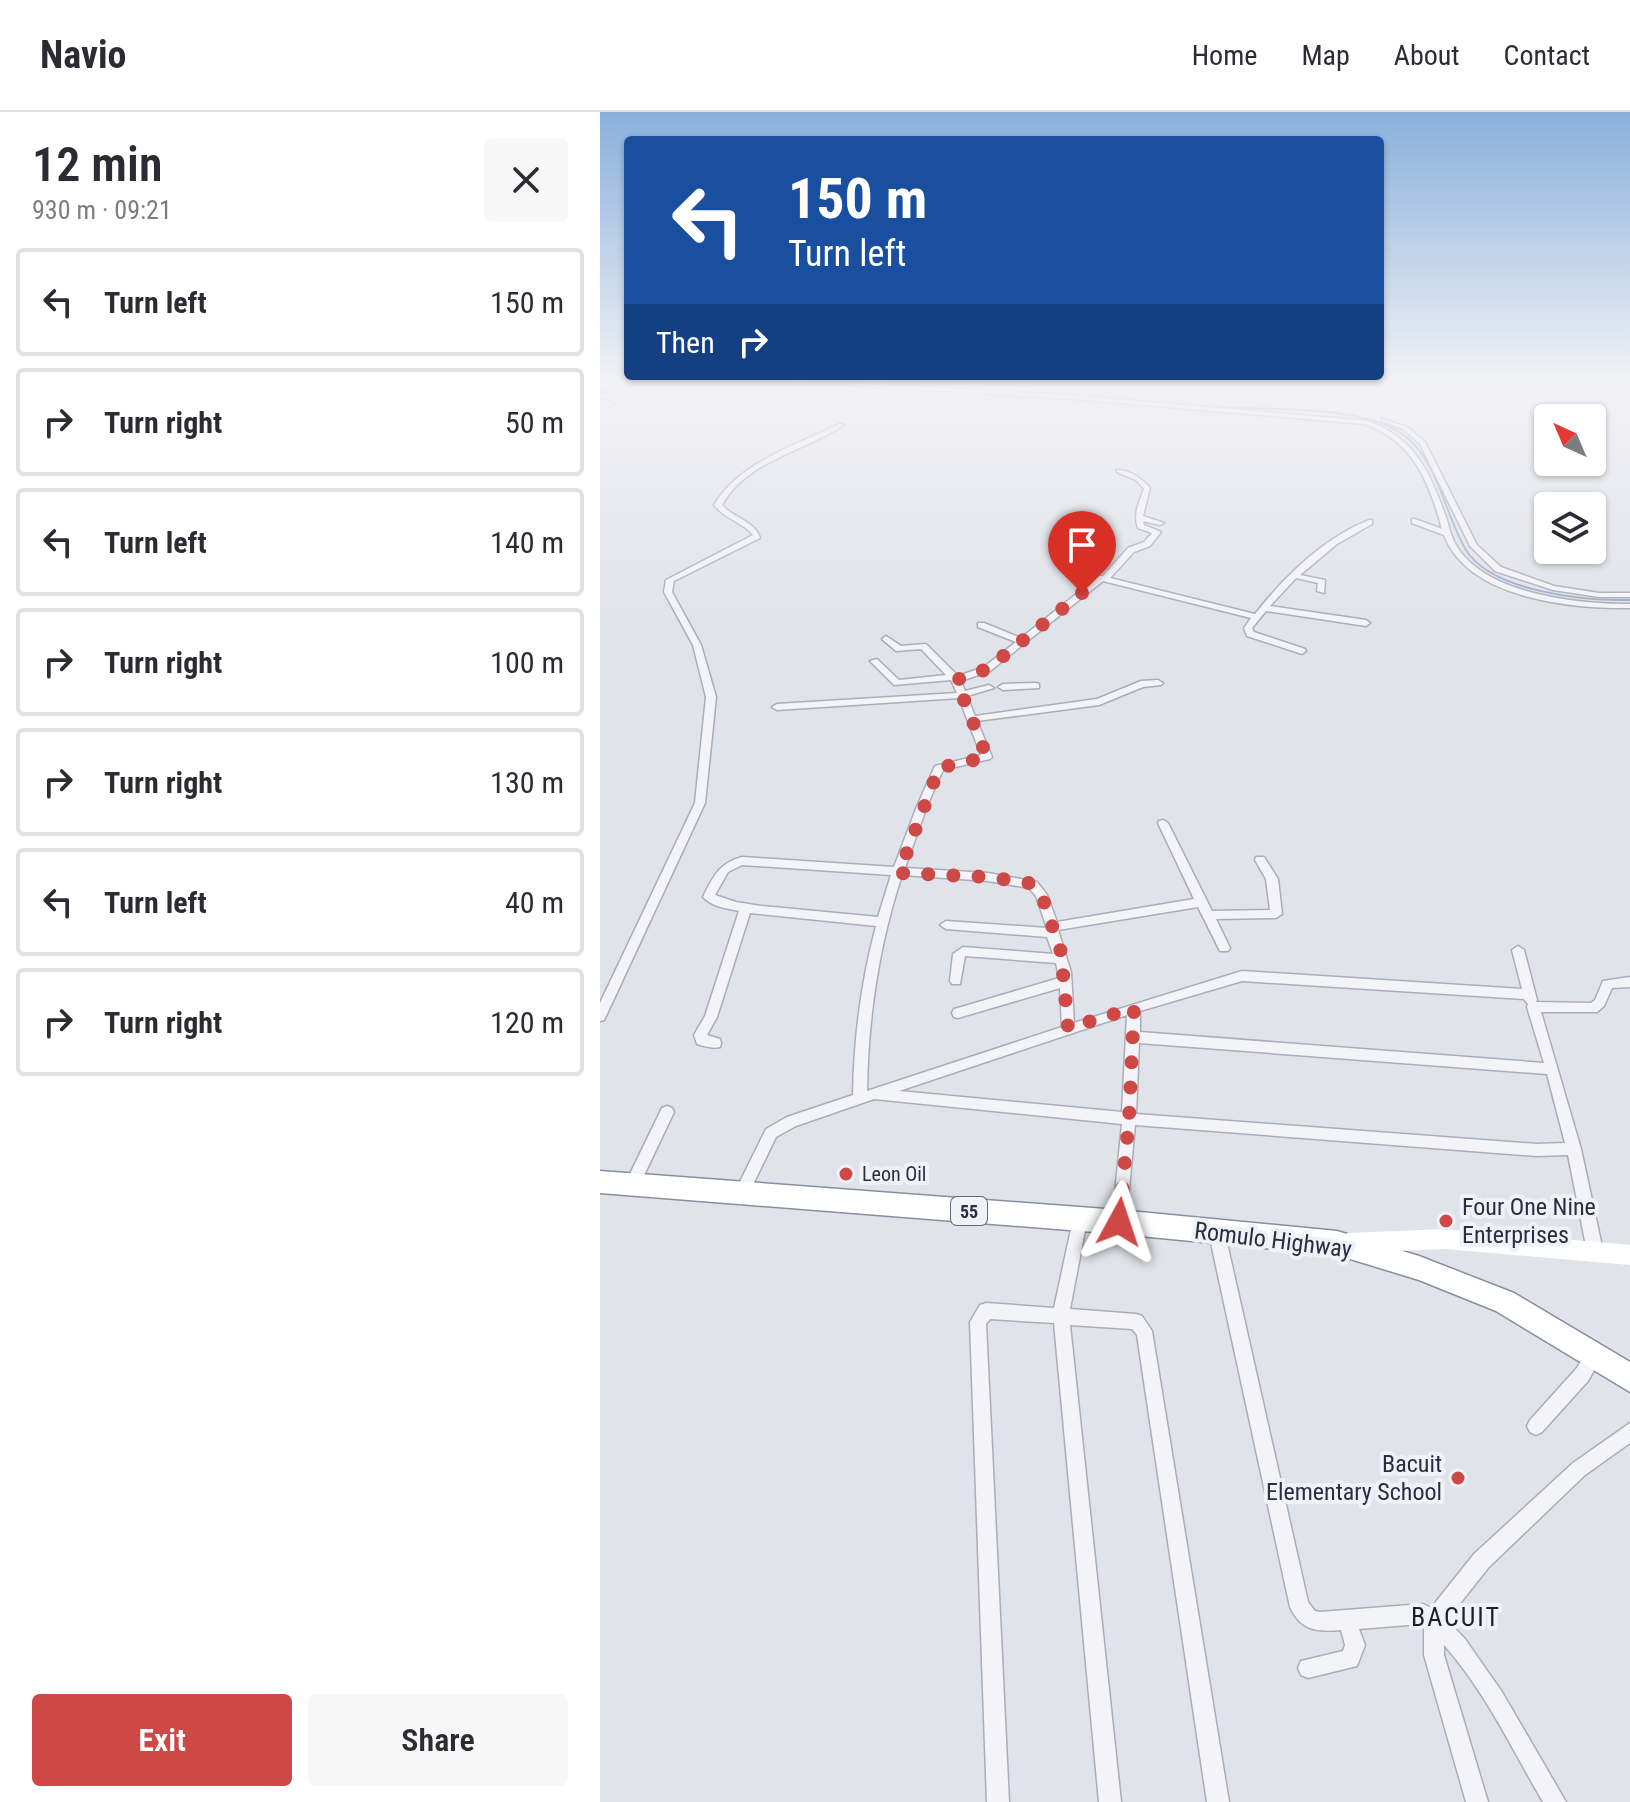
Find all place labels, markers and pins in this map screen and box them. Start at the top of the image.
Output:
pin [1048,511,1116,593]
place label: Leon Oil [862,1162,926,1186]
marker: Leon Oil [837,1165,855,1183]
place label: Four One Nine Enterprises [1462,1193,1596,1249]
marker: Four One Nine Enterprises [1437,1212,1455,1230]
place label: Bacuit Elementary School [1266,1450,1442,1506]
marker: Bacuit Elementary School [1449,1469,1467,1487]

